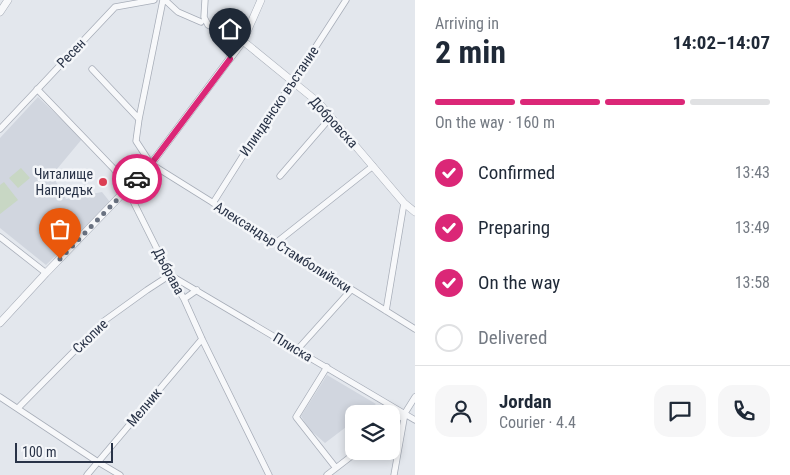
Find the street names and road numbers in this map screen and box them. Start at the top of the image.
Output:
street label: Ресен [53,35,89,71]
street label: Илинденско въстание [236,43,322,159]
street label: Добровска [307,93,361,151]
street label: Александър Стамболийски [211,198,355,296]
street label: Дъбрава [150,245,188,297]
street label: Скопие [69,315,111,356]
street label: Плиска [271,329,315,365]
street label: Мелник [123,384,165,429]

